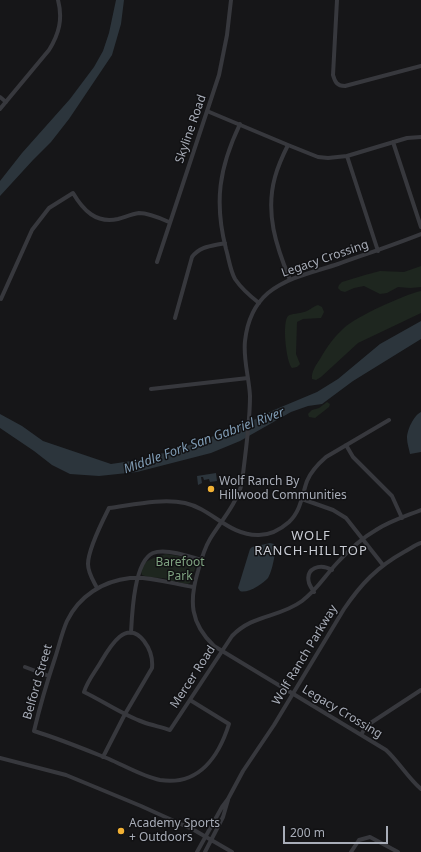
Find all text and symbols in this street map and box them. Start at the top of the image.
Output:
street label: Skyline Road [173,93,209,165]
street label: Legacy Crossing [280,237,370,281]
water label: Middle Fork San Gabriel River [121,405,287,477]
place label: Wolf Ranch By Hillwood Communities [219,475,347,503]
marker: Wolf Ranch By Hillwood Communities [206,484,216,494]
district label: WOLF RANCH-HILLTOP [254,528,368,559]
park label: Barefoot Park [156,556,204,584]
street label: Wolf Ranch Parkway [269,602,341,708]
street label: Belford Street [20,643,56,721]
street label: Mercer Road [167,643,219,711]
street label: Legacy Crossing [299,682,385,742]
place label: Academy Sports + Outdoors [129,817,220,845]
scale bar [285,818,390,844]
text: 200 m [290,824,325,841]
marker: Academy Sports + Outdoors [116,826,126,836]

